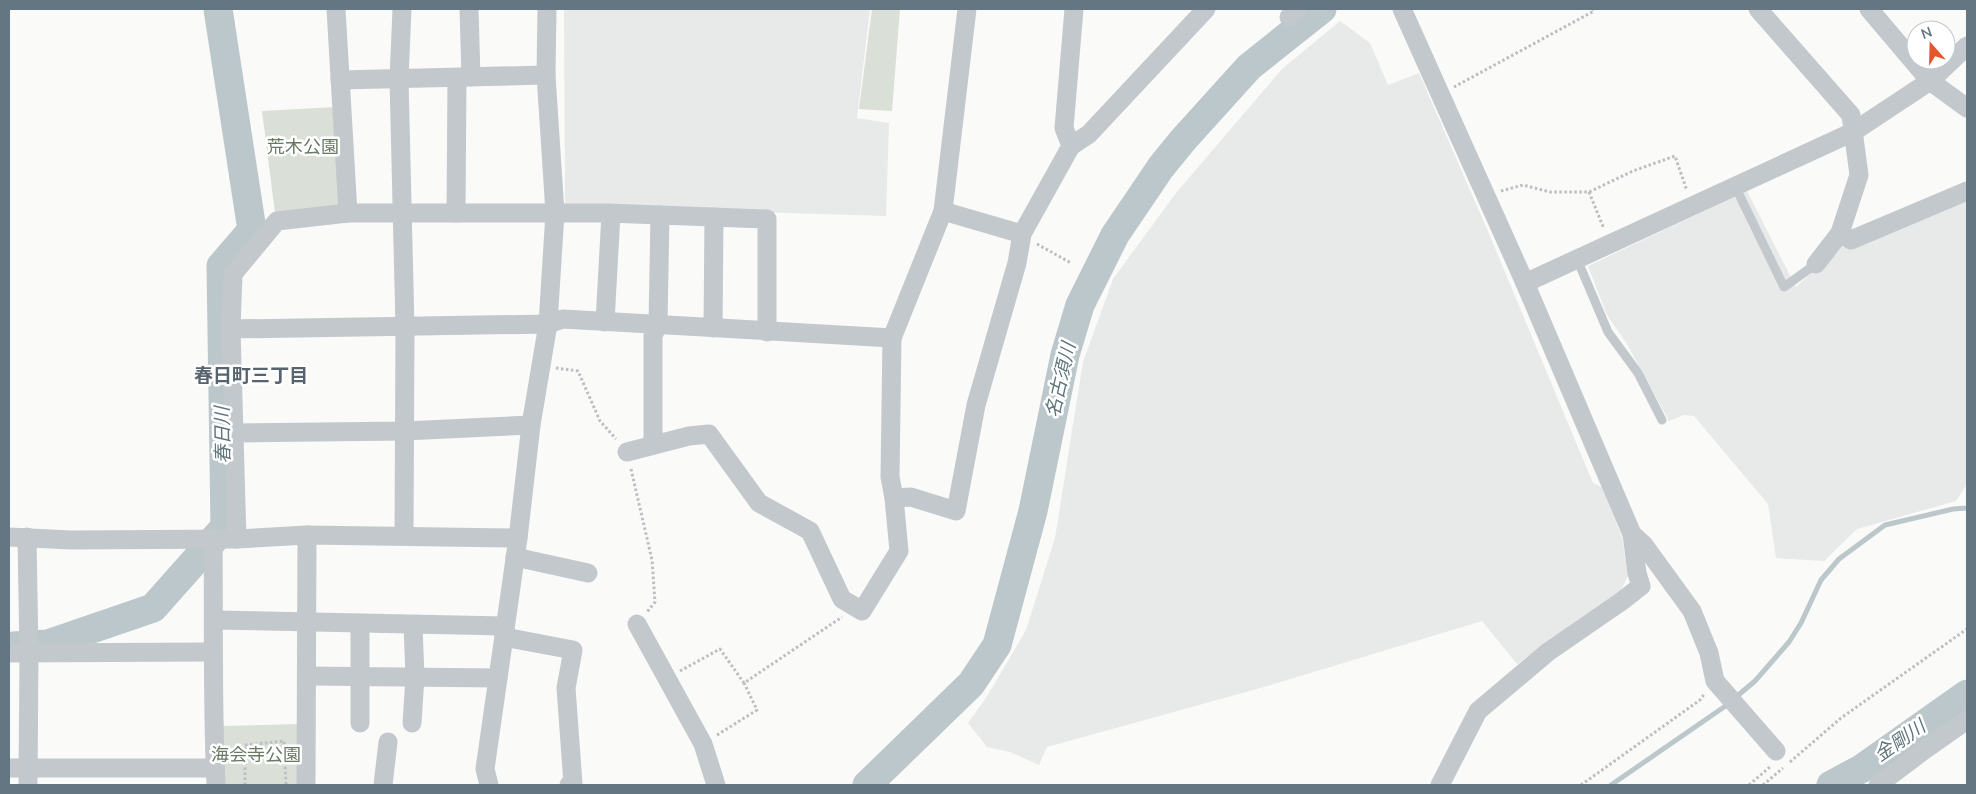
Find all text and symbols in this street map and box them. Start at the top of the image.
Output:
north arrow [1906,20,1956,70]
text: N [1919,23,1935,44]
park label: 荒木公園 [267,135,339,159]
water label: 名古須川 [1040,338,1083,420]
district label: 春日町三丁目 [194,363,308,389]
water label: 春日川 [209,404,236,464]
water label: 金剛川 [1869,713,1932,768]
park label: 海会寺公園 [211,743,301,767]

